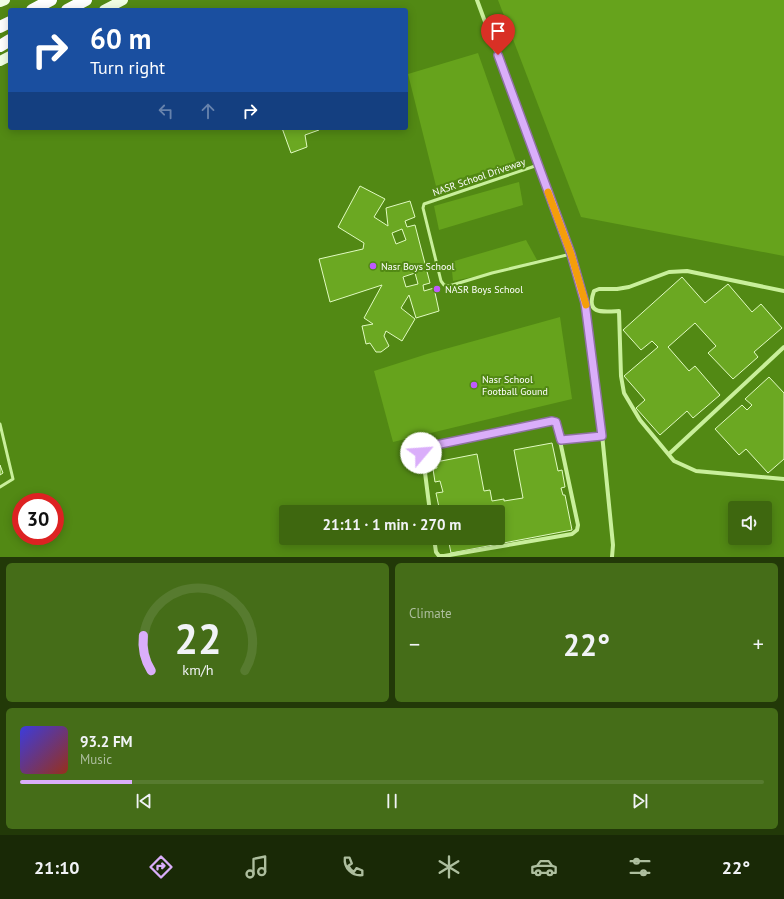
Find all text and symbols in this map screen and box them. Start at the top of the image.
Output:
pin [481,14,515,55]
text: 60 m [90,20,151,57]
icon: arrive [487,20,509,42]
icon: right [24,24,76,76]
text: Turn right [90,56,165,79]
icon: left [155,100,177,122]
icon: ahead [197,100,219,122]
icon: right [239,100,261,122]
street label: NASR School Driveway [431,155,527,199]
place label: Nasr Boys School [381,260,455,273]
marker: Nasr Boys School [368,261,378,271]
place label: NASR Boys School [445,283,523,296]
marker: NASR Boys School [432,284,442,294]
place label: Nasr School Football Gound [482,373,548,398]
marker: Nasr School Football Gound [469,380,479,390]
position arrow [400,432,442,474]
speed limit sign: 30 [12,493,64,545]
map controls [728,501,772,545]
button: sound [728,501,772,545]
text: 21:11 · 1 min · 270 m [323,515,461,534]
text: Climate [409,605,452,622]
text: 22 [174,611,221,664]
text: 22° [563,625,610,664]
text: − [409,630,420,658]
text: + [753,630,764,658]
text: km/h [182,659,213,678]
text: 93.2 FM [80,732,133,751]
text: Music [80,751,112,768]
icon: previous [133,790,155,812]
icon: pause [381,790,403,812]
icon: next [629,790,651,812]
icon: directions [147,853,175,881]
icon: music [243,853,271,881]
icon: phone [339,853,367,881]
icon: climate [435,853,463,881]
icon: car [530,853,558,881]
icon: filters [626,853,654,881]
text: 21:10 [34,856,80,879]
text: 22° [722,856,750,879]

